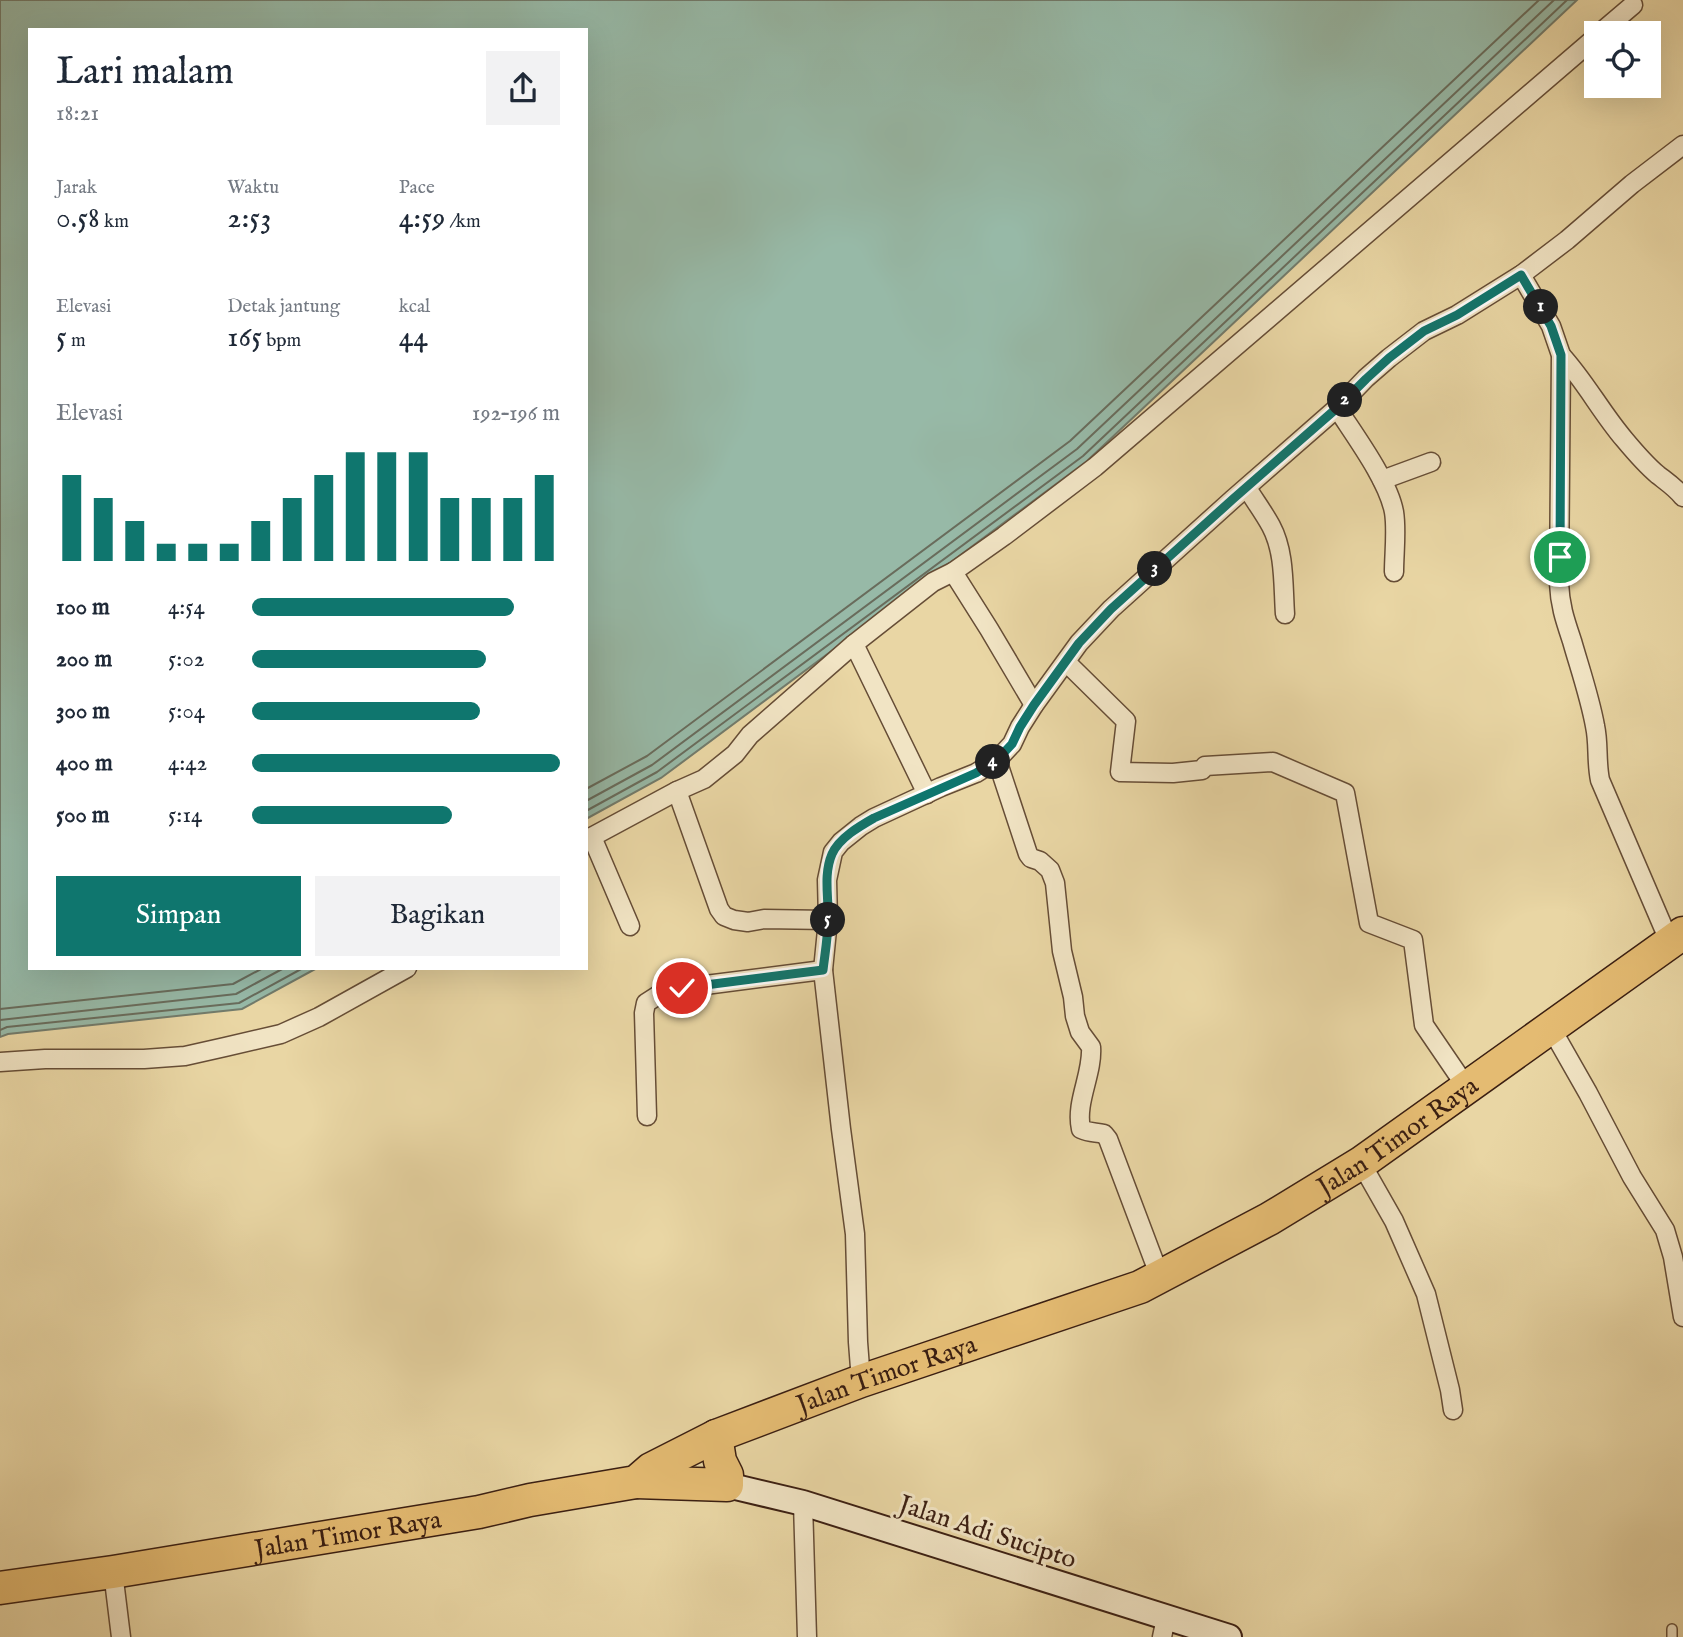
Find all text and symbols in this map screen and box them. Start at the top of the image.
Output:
map controls [1584,21,1661,98]
button: locate [1584,21,1661,98]
text: Lari malam [56,49,234,97]
button: share [486,51,560,125]
text: 18:21 [56,99,99,128]
text: Jarak [56,176,97,200]
text: Waktu [227,176,279,200]
text: Pace [399,176,435,200]
text: 0.58 [56,200,100,238]
text: 2:53 [227,200,271,238]
text: 4:59 [399,200,445,238]
text: km [100,210,129,234]
text: /km [445,210,481,234]
pin: 1 [1524,290,1558,324]
text: 1 [1537,294,1544,318]
text: Elevasi [56,295,111,319]
text: Detak jantung [227,295,340,319]
text: kcal [399,295,430,319]
text: 5 [56,319,67,357]
text: 165 [227,319,262,357]
text: 44 [399,319,428,357]
text: m [67,329,86,353]
text: bpm [262,329,301,353]
pin: 2 [1328,382,1362,418]
text: 2 [1340,387,1349,411]
text: Elevasi [56,399,123,428]
text: 192–196 m [472,399,560,428]
pin [1530,527,1590,587]
icon: arrive [1541,538,1579,576]
pin: 3 [1138,552,1172,586]
text: 3 [1151,556,1158,580]
text: 100 m [56,593,110,622]
text: 4:54 [168,593,205,622]
text: 200 m [56,645,112,674]
text: 5:02 [168,645,205,674]
text: 300 m [56,697,110,726]
text: 5:04 [168,697,205,726]
pin: 4 [976,744,1010,780]
text: 400 m [56,749,113,778]
text: 4:42 [168,749,207,778]
text: 4 [988,749,997,773]
text: 500 m [56,801,110,830]
text: 5:14 [168,801,202,830]
button: Simpan [56,876,301,956]
button: Bagikan [315,876,560,956]
pin: 5 [810,902,846,937]
text: 5 [824,907,831,931]
pin [652,958,712,1018]
icon: check [663,969,701,1007]
street label: Jalan Timor Raya [1309,1069,1486,1205]
street label: Jalan Timor Raya [789,1328,982,1423]
street label: Jalan Adi Sucipto [892,1487,1081,1577]
street label: Jalan Timor Raya [249,1503,444,1567]

